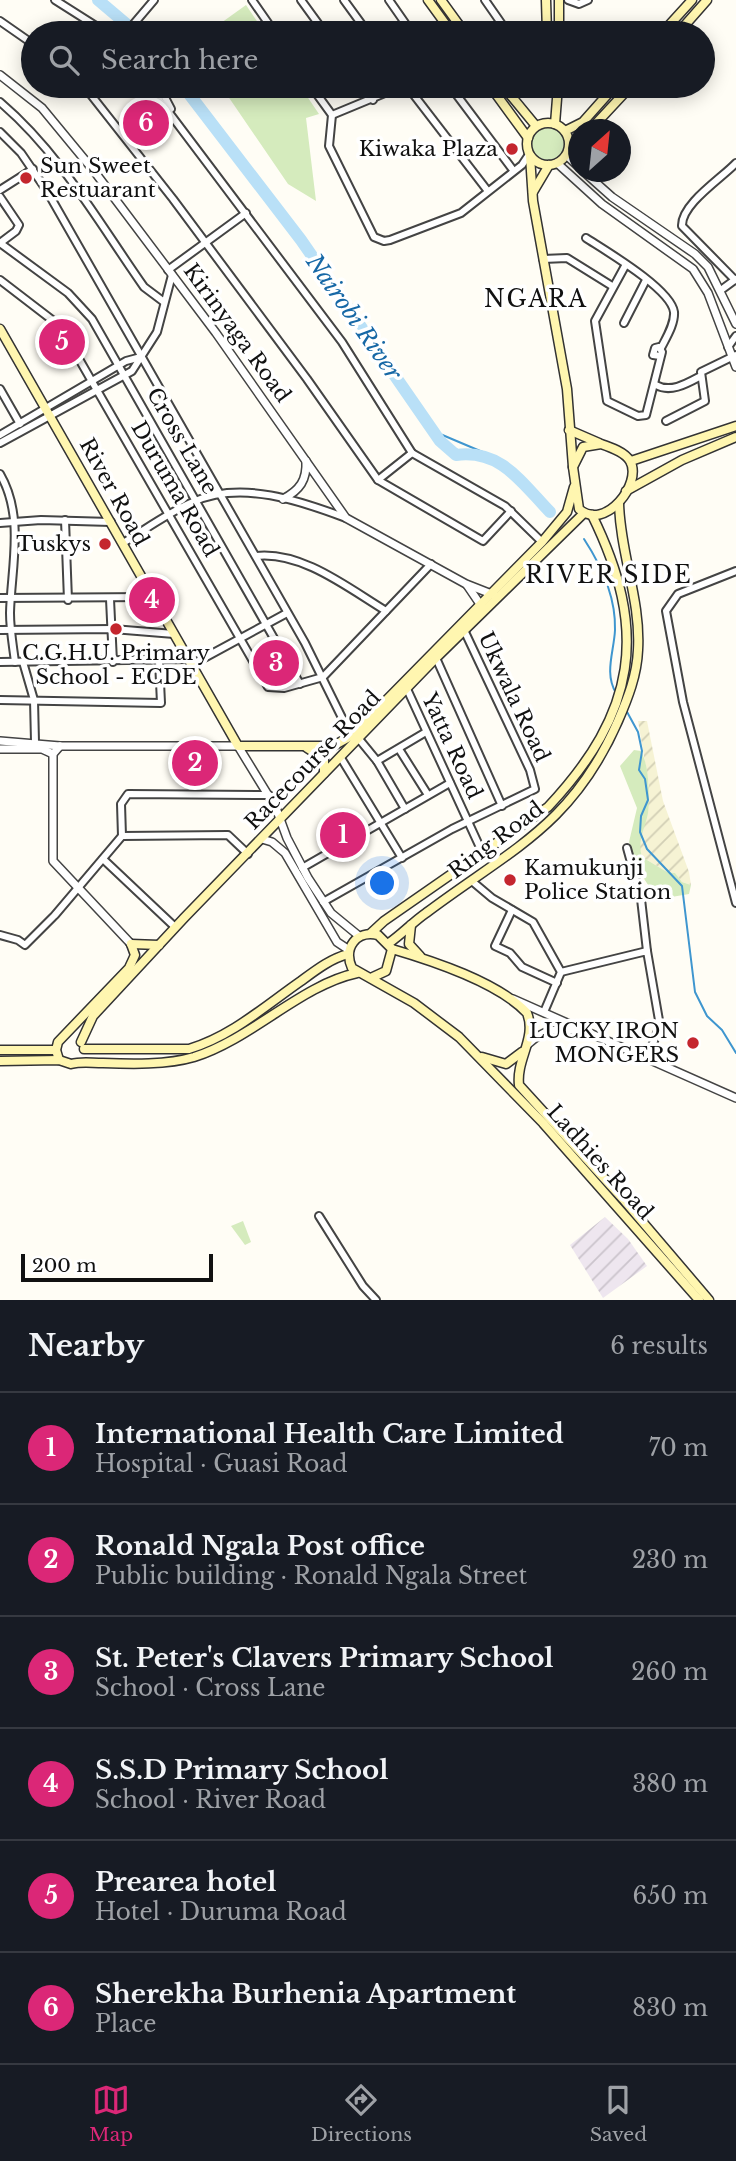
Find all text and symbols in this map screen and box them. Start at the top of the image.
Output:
search box [21,21,715,98]
icon: search [45,41,83,79]
text: Search here [101,44,258,76]
pin: 6 [123,97,169,149]
north arrow [568,119,631,182]
place label: Kiwaka Plaza [359,136,498,162]
marker: Kiwaka Plaza [504,141,520,157]
place label: Sun Sweet Restuarant [40,153,156,203]
marker: Sun Sweet Restuarant [18,170,34,186]
water label: Nairobi River [300,248,408,386]
street label: Kirinyaga Road [178,258,296,408]
district label: NGARA [484,285,588,313]
pin: 5 [39,316,85,368]
street label: Cross Lane [141,383,223,499]
street label: Duruma Road [126,416,224,562]
street label: River Road [74,433,154,551]
place label: Tuskys [16,531,91,557]
marker: Tuskys [97,536,113,552]
district label: RIVER SIDE [525,561,693,589]
pin: 4 [129,574,175,626]
marker: C.G.H.U. Primary School - ECDE [108,621,124,637]
street label: Ukwala Road [473,628,555,766]
pin: 3 [253,637,299,689]
place label: C.G.H.U. Primary School - ECDE [22,640,211,690]
street label: Racecourse Road [240,685,386,835]
street label: Yatta Road [416,688,488,803]
pin: 2 [172,737,218,789]
street label: Ring Road [443,796,549,884]
pin: 1 [320,809,366,861]
place label: Kamukunji Police Station [524,855,671,905]
your location [365,866,399,900]
marker: Kamukunji Police Station [502,872,518,888]
place label: LUCKY IRON MONGERS [529,1018,679,1068]
marker: LUCKY IRON MONGERS [685,1035,701,1051]
street label: Ladhies Road [541,1099,659,1225]
scale bar [21,1251,214,1283]
text: 200 m [32,1254,97,1277]
text: Nearby [28,1327,144,1364]
text: 6 results [610,1332,708,1360]
text: International Health Care Limited [95,1418,564,1450]
text: 1 [46,1434,56,1462]
text: 70 m [649,1434,708,1462]
text: Hospital · Guasi Road [95,1450,348,1478]
text: Ronald Ngala Post office [95,1530,425,1562]
text: 2 [44,1546,58,1574]
text: 230 m [632,1546,708,1574]
text: Public building · Ronald Ngala Street [95,1562,527,1590]
text: St. Peter's Clavers Primary School [95,1642,554,1674]
text: 3 [44,1658,58,1686]
text: 260 m [631,1658,708,1686]
text: School · Cross Lane [95,1674,325,1702]
text: S.S.D Primary School [95,1754,388,1786]
text: 4 [43,1770,59,1798]
text: 380 m [632,1770,708,1798]
text: School · River Road [95,1786,326,1814]
text: Prearea hotel [95,1866,277,1898]
text: 5 [44,1882,58,1910]
text: 650 m [632,1882,708,1910]
text: Hotel · Duruma Road [95,1898,347,1926]
text: Sherekha Burhenia Apartment [95,1978,516,2010]
text: 6 [43,1994,59,2022]
text: 830 m [632,1994,708,2022]
text: Place [95,2010,157,2038]
tab: Map [89,2081,133,2146]
tab: Directions [311,2081,412,2146]
tab: Saved [590,2081,647,2146]

